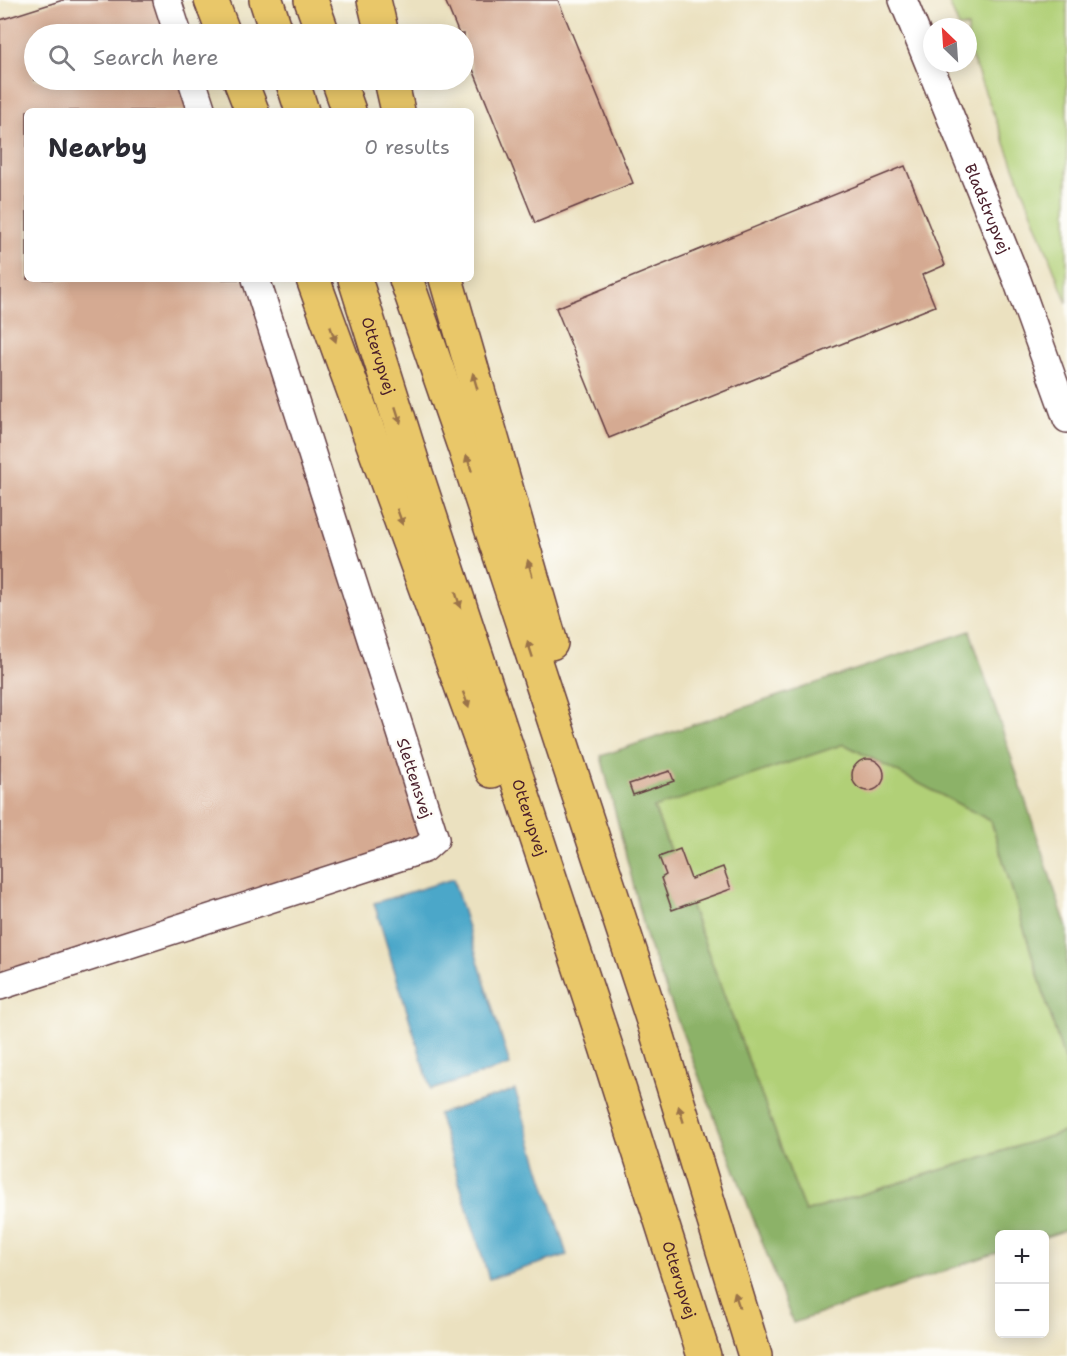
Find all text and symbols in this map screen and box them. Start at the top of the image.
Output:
north arrow [923,18,977,72]
search box [24,24,474,90]
icon: search [45,41,78,74]
text: Search here [93,43,219,72]
text: Nearby [48,130,147,165]
text: 0 results [364,134,450,160]
street label: Bladstrupvej [960,160,1015,257]
street label: Otterupvej [356,314,400,397]
one-way arrow [328,325,338,343]
one-way arrow [470,372,479,390]
one-way arrow [394,406,403,424]
one-way arrow [464,454,474,472]
one-way arrow [395,508,405,526]
one-way arrow [524,559,534,578]
one-way arrow [454,591,464,609]
one-way arrow [525,639,535,657]
one-way arrow [462,692,472,710]
street label: Slettensvej [392,735,437,821]
street label: Otterupvej [507,776,552,859]
one-way arrow [676,1105,685,1123]
map controls [995,1230,1049,1338]
button: + [995,1230,1049,1284]
street label: Otterupvej [657,1238,701,1321]
button: − [995,1284,1049,1338]
one-way arrow [732,1291,742,1309]

